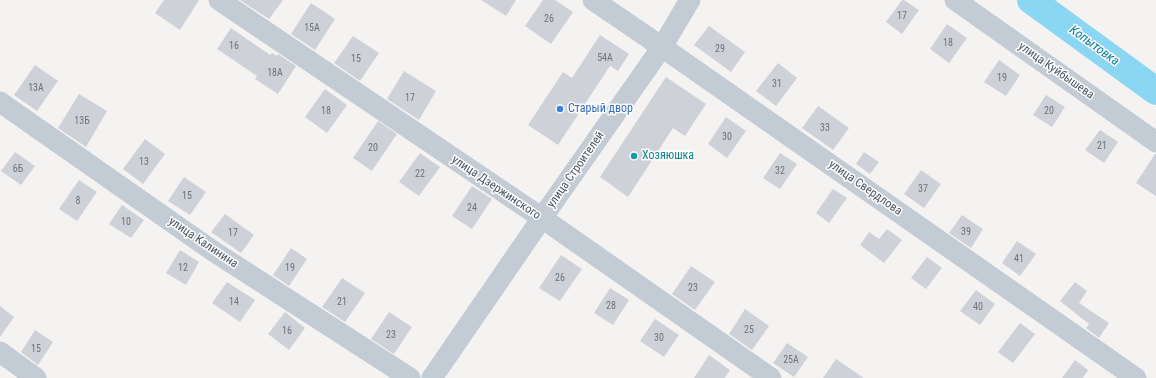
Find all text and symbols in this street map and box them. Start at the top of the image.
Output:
house number: 17 [897,10,907,22]
house number: 26 [544,13,554,25]
house number: 15А [304,22,320,34]
water label: Копытовка [1066,23,1122,69]
house number: 18 [943,37,953,49]
house number: 16 [229,40,239,52]
street label: улица Куйбышева [1015,40,1097,102]
house number: 29 [715,43,725,55]
house number: 54А [597,52,613,64]
house number: 15 [351,53,361,65]
house number: 18А [267,67,283,79]
house number: 19 [997,72,1007,84]
house number: 31 [772,78,782,90]
house number: 13А [28,82,44,94]
house number: 17 [405,92,415,104]
place label: Старый двор [568,102,633,116]
marker: Старый двор [555,104,565,114]
house number: 18 [321,105,331,117]
house number: 20 [1044,105,1054,117]
house number: 13Б [74,115,90,127]
house number: 33 [820,122,830,134]
street label: улица Строителей [544,129,608,211]
house number: 30 [722,131,732,143]
house number: 21 [1097,140,1107,152]
house number: 20 [368,142,378,154]
place label: Хозяюшка [642,149,694,163]
marker: Хозяюшка [629,151,639,161]
street label: улица Дзержинского [449,153,543,223]
house number: 13 [139,156,149,168]
street label: улица Свердлова [825,157,905,219]
house number: 6Б [13,163,23,175]
house number: 32 [775,165,785,177]
house number: 22 [415,168,425,180]
house number: 37 [918,183,928,195]
house number: 15 [182,190,192,202]
house number: 8 [76,195,80,207]
house number: 24 [467,202,477,214]
street label: улица Калинина [166,215,240,271]
house number: 10 [121,216,131,228]
house number: 39 [961,226,971,238]
house number: 17 [228,227,238,239]
house number: 41 [1014,253,1024,265]
house number: 12 [178,262,188,274]
house number: 19 [285,262,295,274]
house number: 26 [555,272,565,284]
house number: 23 [688,282,698,294]
house number: 14 [229,296,239,308]
house number: 21 [337,296,347,308]
house number: 28 [606,300,616,312]
house number: 40 [973,301,983,313]
house number: 25 [744,324,754,336]
house number: 16 [282,325,292,337]
house number: 23 [386,329,396,341]
house number: 30 [654,332,664,344]
house number: 15 [31,343,41,355]
house number: 25А [783,354,799,366]

